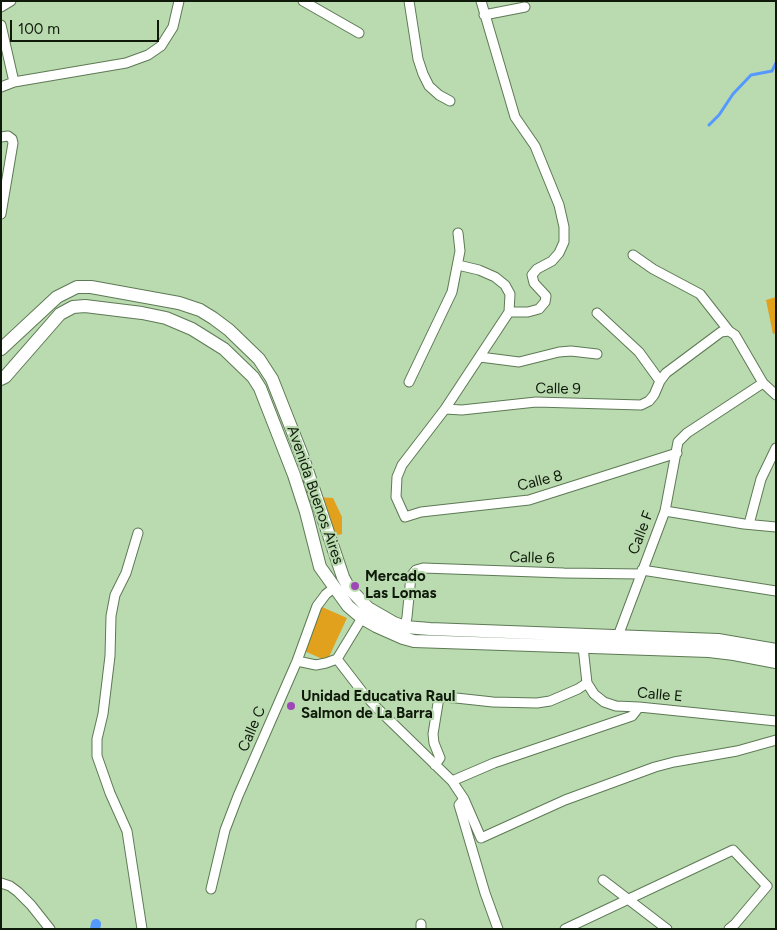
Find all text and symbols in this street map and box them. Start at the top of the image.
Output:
scale bar [12,10,161,42]
text: 100 m [18,20,60,38]
street label: Calle 9 [535,380,581,398]
street label: Avenida Buenos Aires [283,423,347,567]
street label: Calle 8 [515,467,565,495]
street label: Calle F [625,509,657,557]
street label: Calle 6 [509,548,555,568]
place label: Mercado Las Lomas [365,568,436,603]
marker: Mercado Las Lomas [349,580,361,592]
street label: Calle E [636,684,684,706]
place label: Unidad Educativa Raul Salmon de La Barra [301,688,455,723]
marker: Unidad Educativa Raul Salmon de La Barra [285,700,297,712]
street label: Calle C [234,703,270,755]

